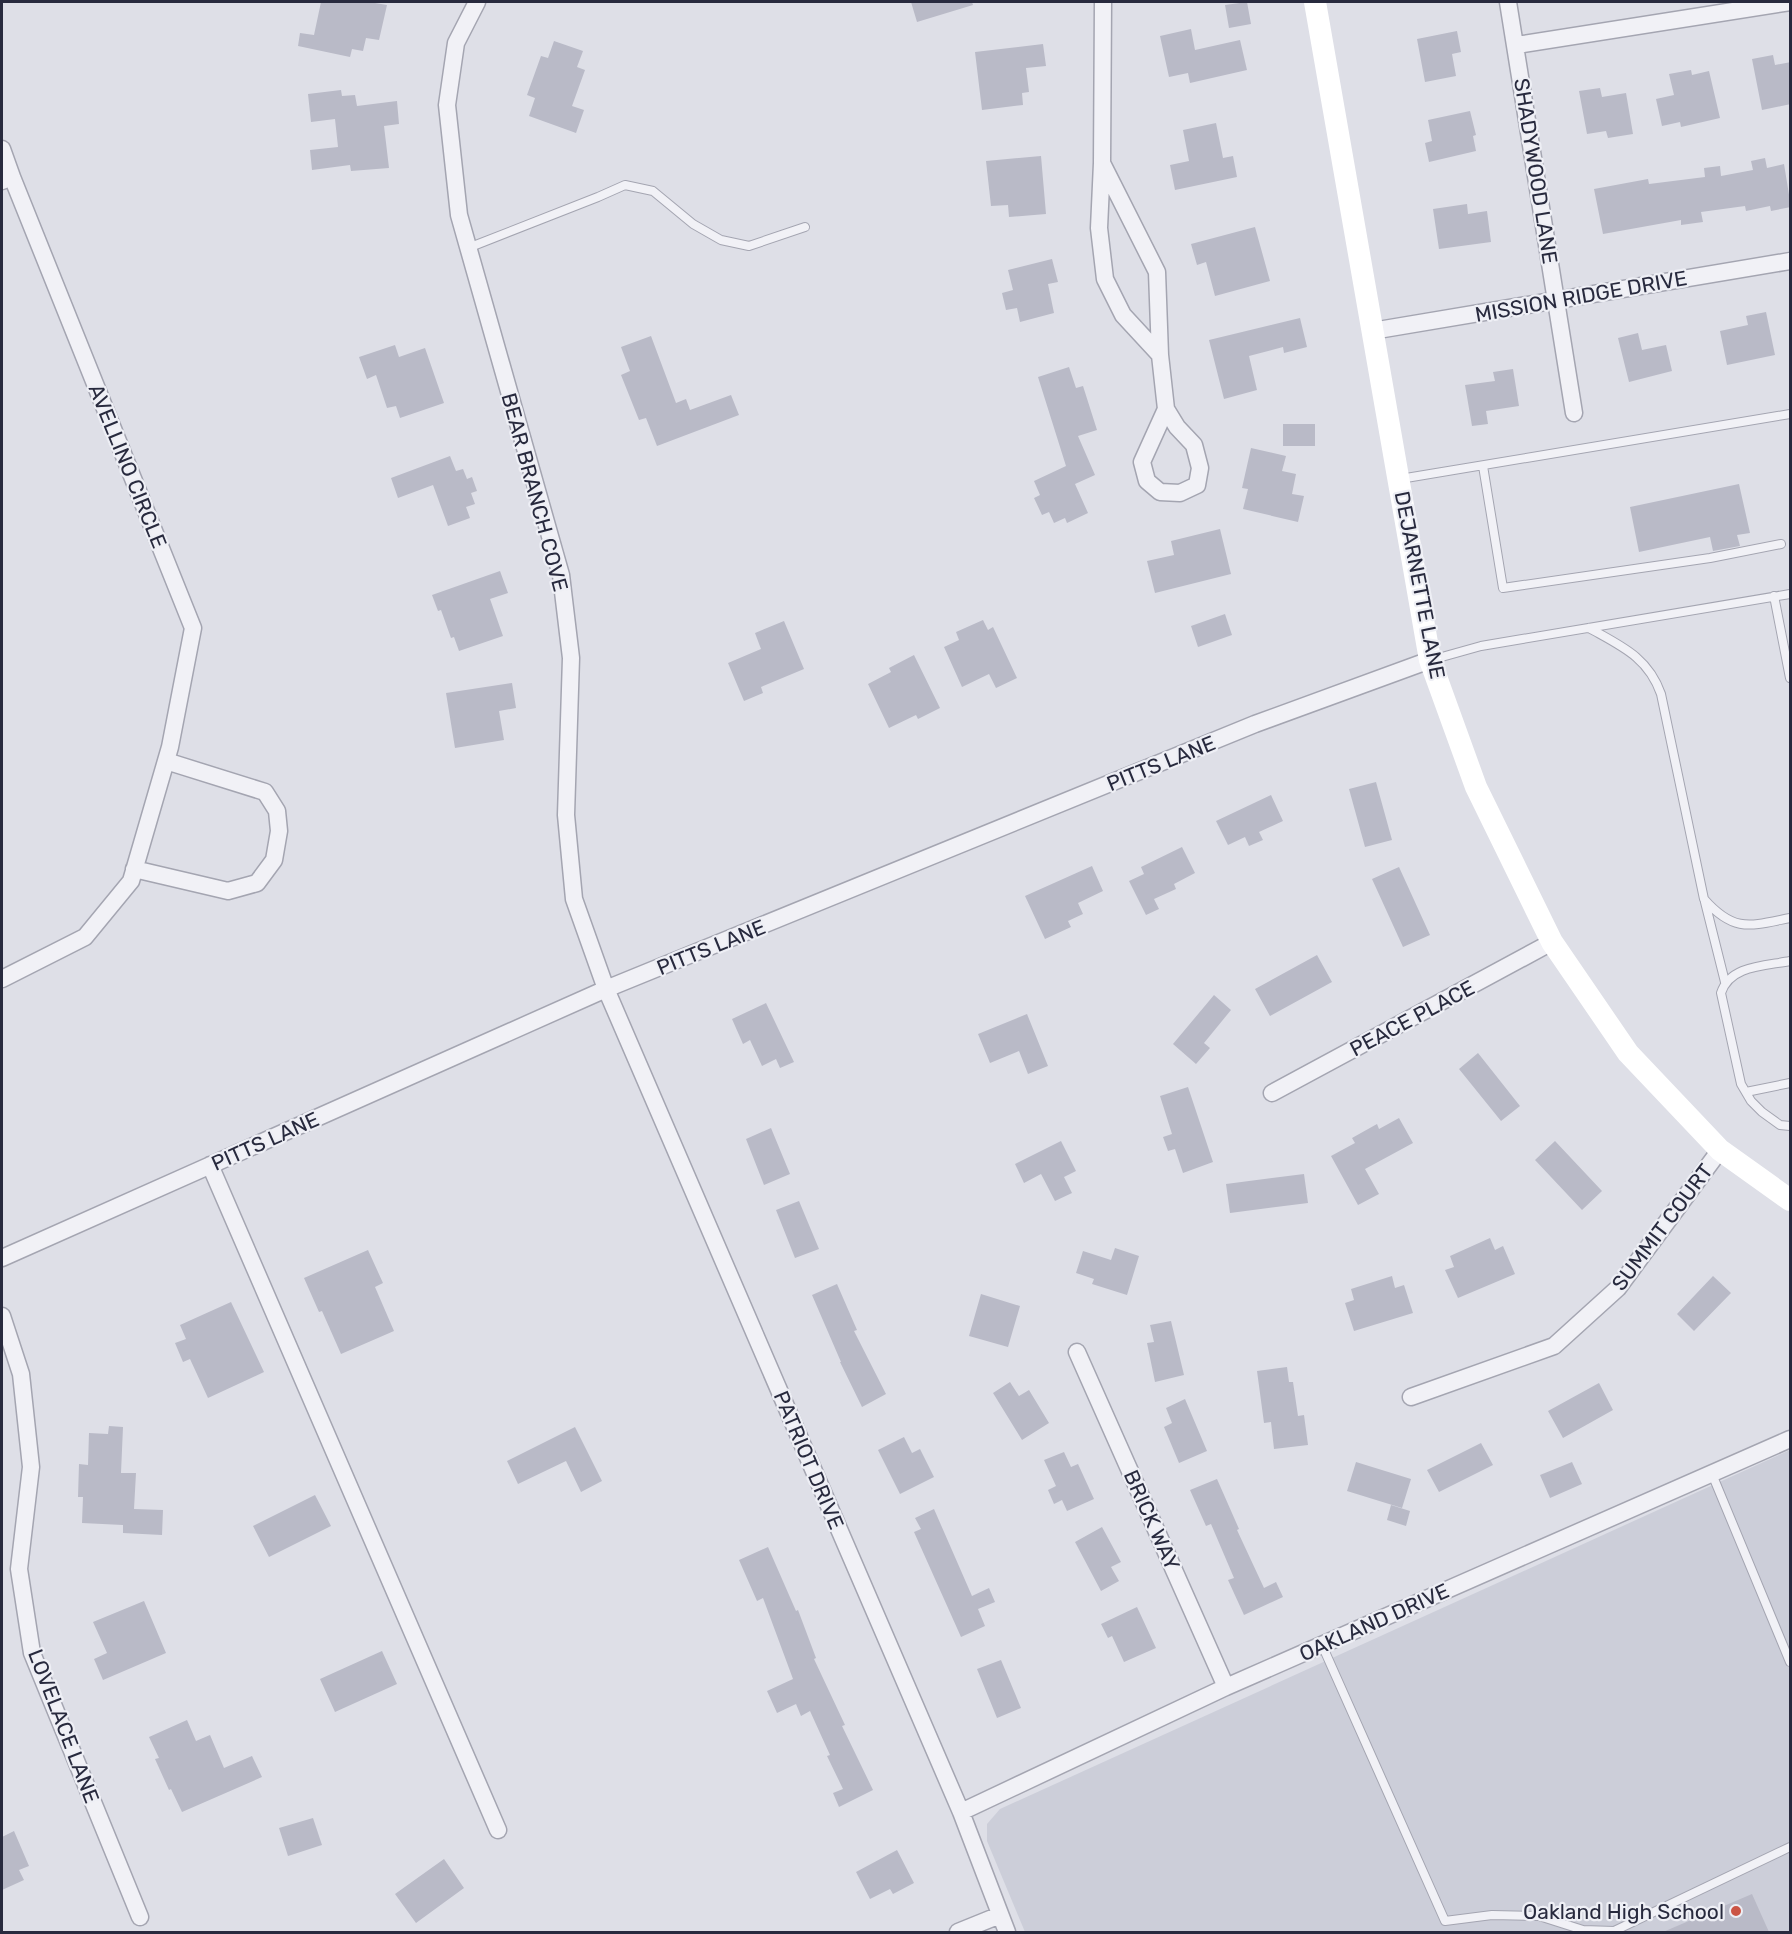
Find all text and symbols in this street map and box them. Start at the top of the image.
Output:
street label: SHADYWOOD LANE [1509,76,1563,266]
street label: MISSION RIDGE DRIVE [1473,265,1689,327]
street label: AVELLINO CIRCLE [84,380,172,552]
street label: BEAR BRANCH COVE [496,390,574,594]
street label: DEJARNETTE LANE [1390,489,1450,681]
street label: PITTS LANE [1103,730,1219,796]
street label: PITTS LANE [653,914,769,980]
street label: PEACE PLACE [1345,975,1479,1061]
street label: PITTS LANE [207,1106,323,1176]
street label: SUMMIT COURT [1606,1159,1718,1295]
street label: PATRIOT DRIVE [769,1387,849,1533]
street label: BRICK WAY [1119,1466,1185,1574]
street label: OAKLAND DRIVE [1295,1578,1453,1666]
street label: LOVELACE LANE [23,1646,105,1806]
place label: Oakland High School [1523,1899,1724,1924]
marker: Oakland High School [1729,1904,1743,1918]

